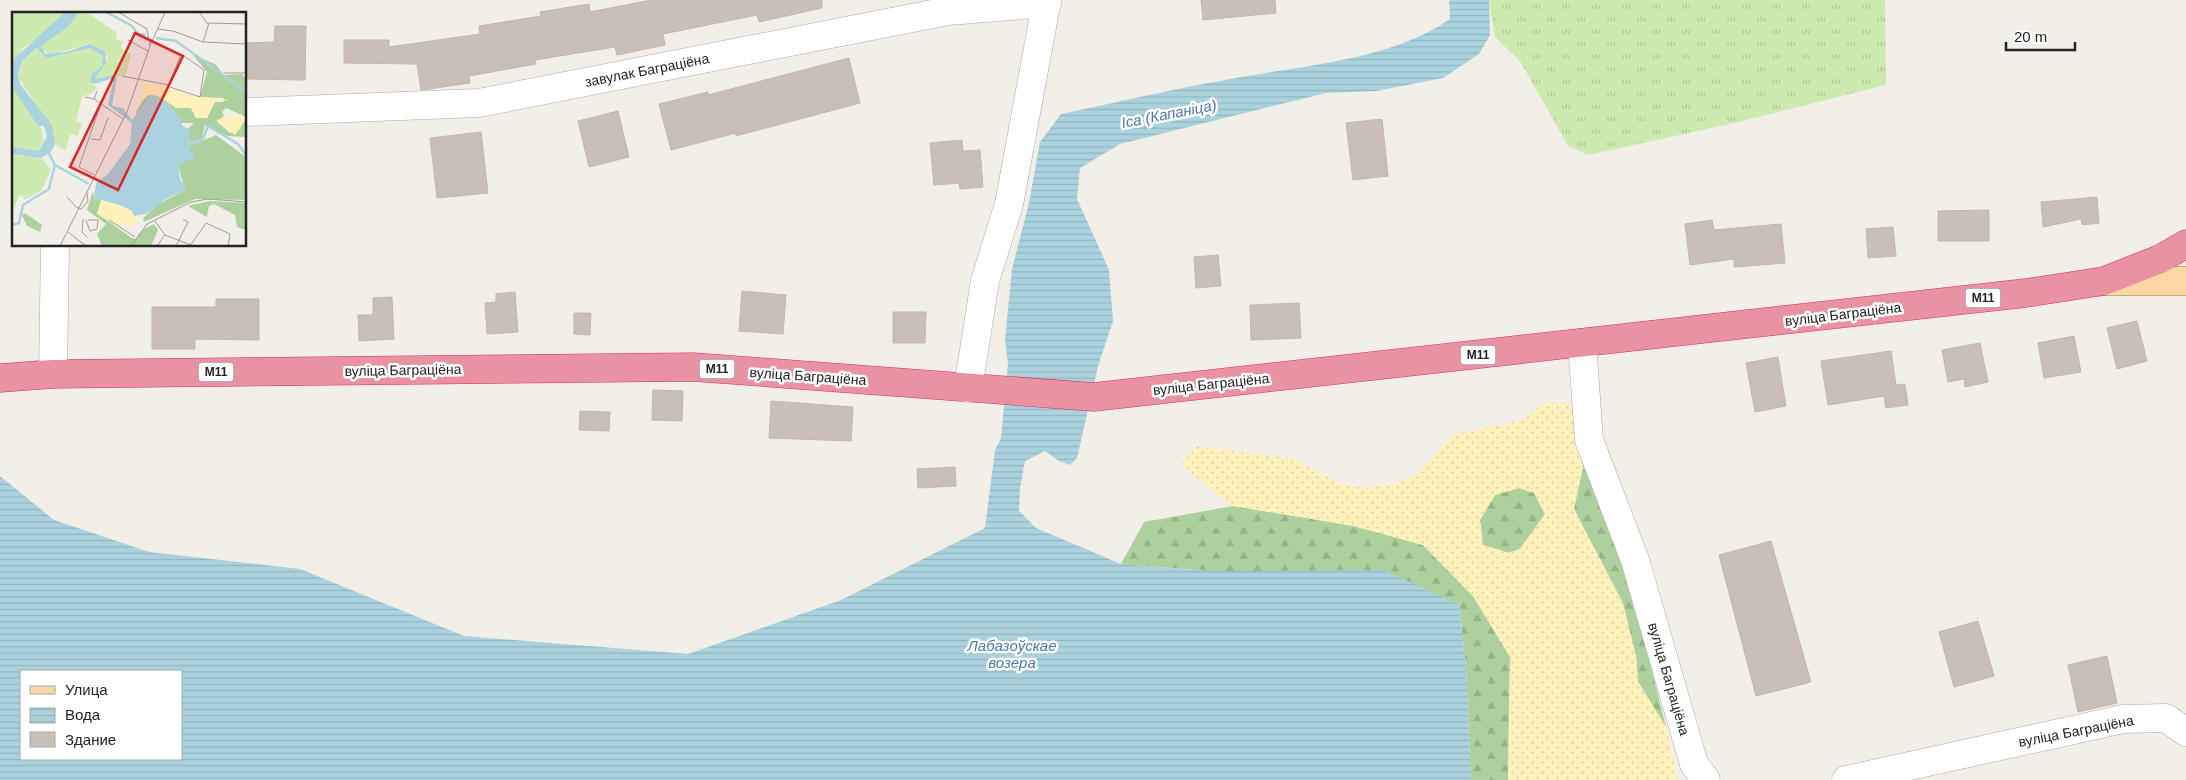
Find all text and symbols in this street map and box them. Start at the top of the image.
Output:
inset map [12,12,246,246]
scale bar [2006,20,2075,52]
text: 20 m [2014,28,2047,45]
street label: завулак Баграціёна [584,50,711,90]
water label: Іса (Капаніца) [1120,96,1218,131]
road number: М11 [1966,288,2000,308]
street label: вуліца Баграціёна [1784,299,1902,329]
road number: М11 [1460,346,1496,364]
road number: М11 [700,359,734,378]
street label: вуліца Баграціёна [344,361,462,379]
road number: М11 [198,362,234,382]
street label: вуліца Баграціёна [749,364,867,388]
street label: вуліца Баграціёна [1152,370,1270,398]
street label: вуліца Баграціёна [1645,621,1693,738]
water label: Лабазоўскае возера [967,637,1057,671]
legend [20,670,182,760]
text: Улица [65,681,108,698]
text: Вода [65,706,101,723]
street label: вуліца Баграціёна [2017,712,2135,750]
text: Здание [65,731,116,748]

